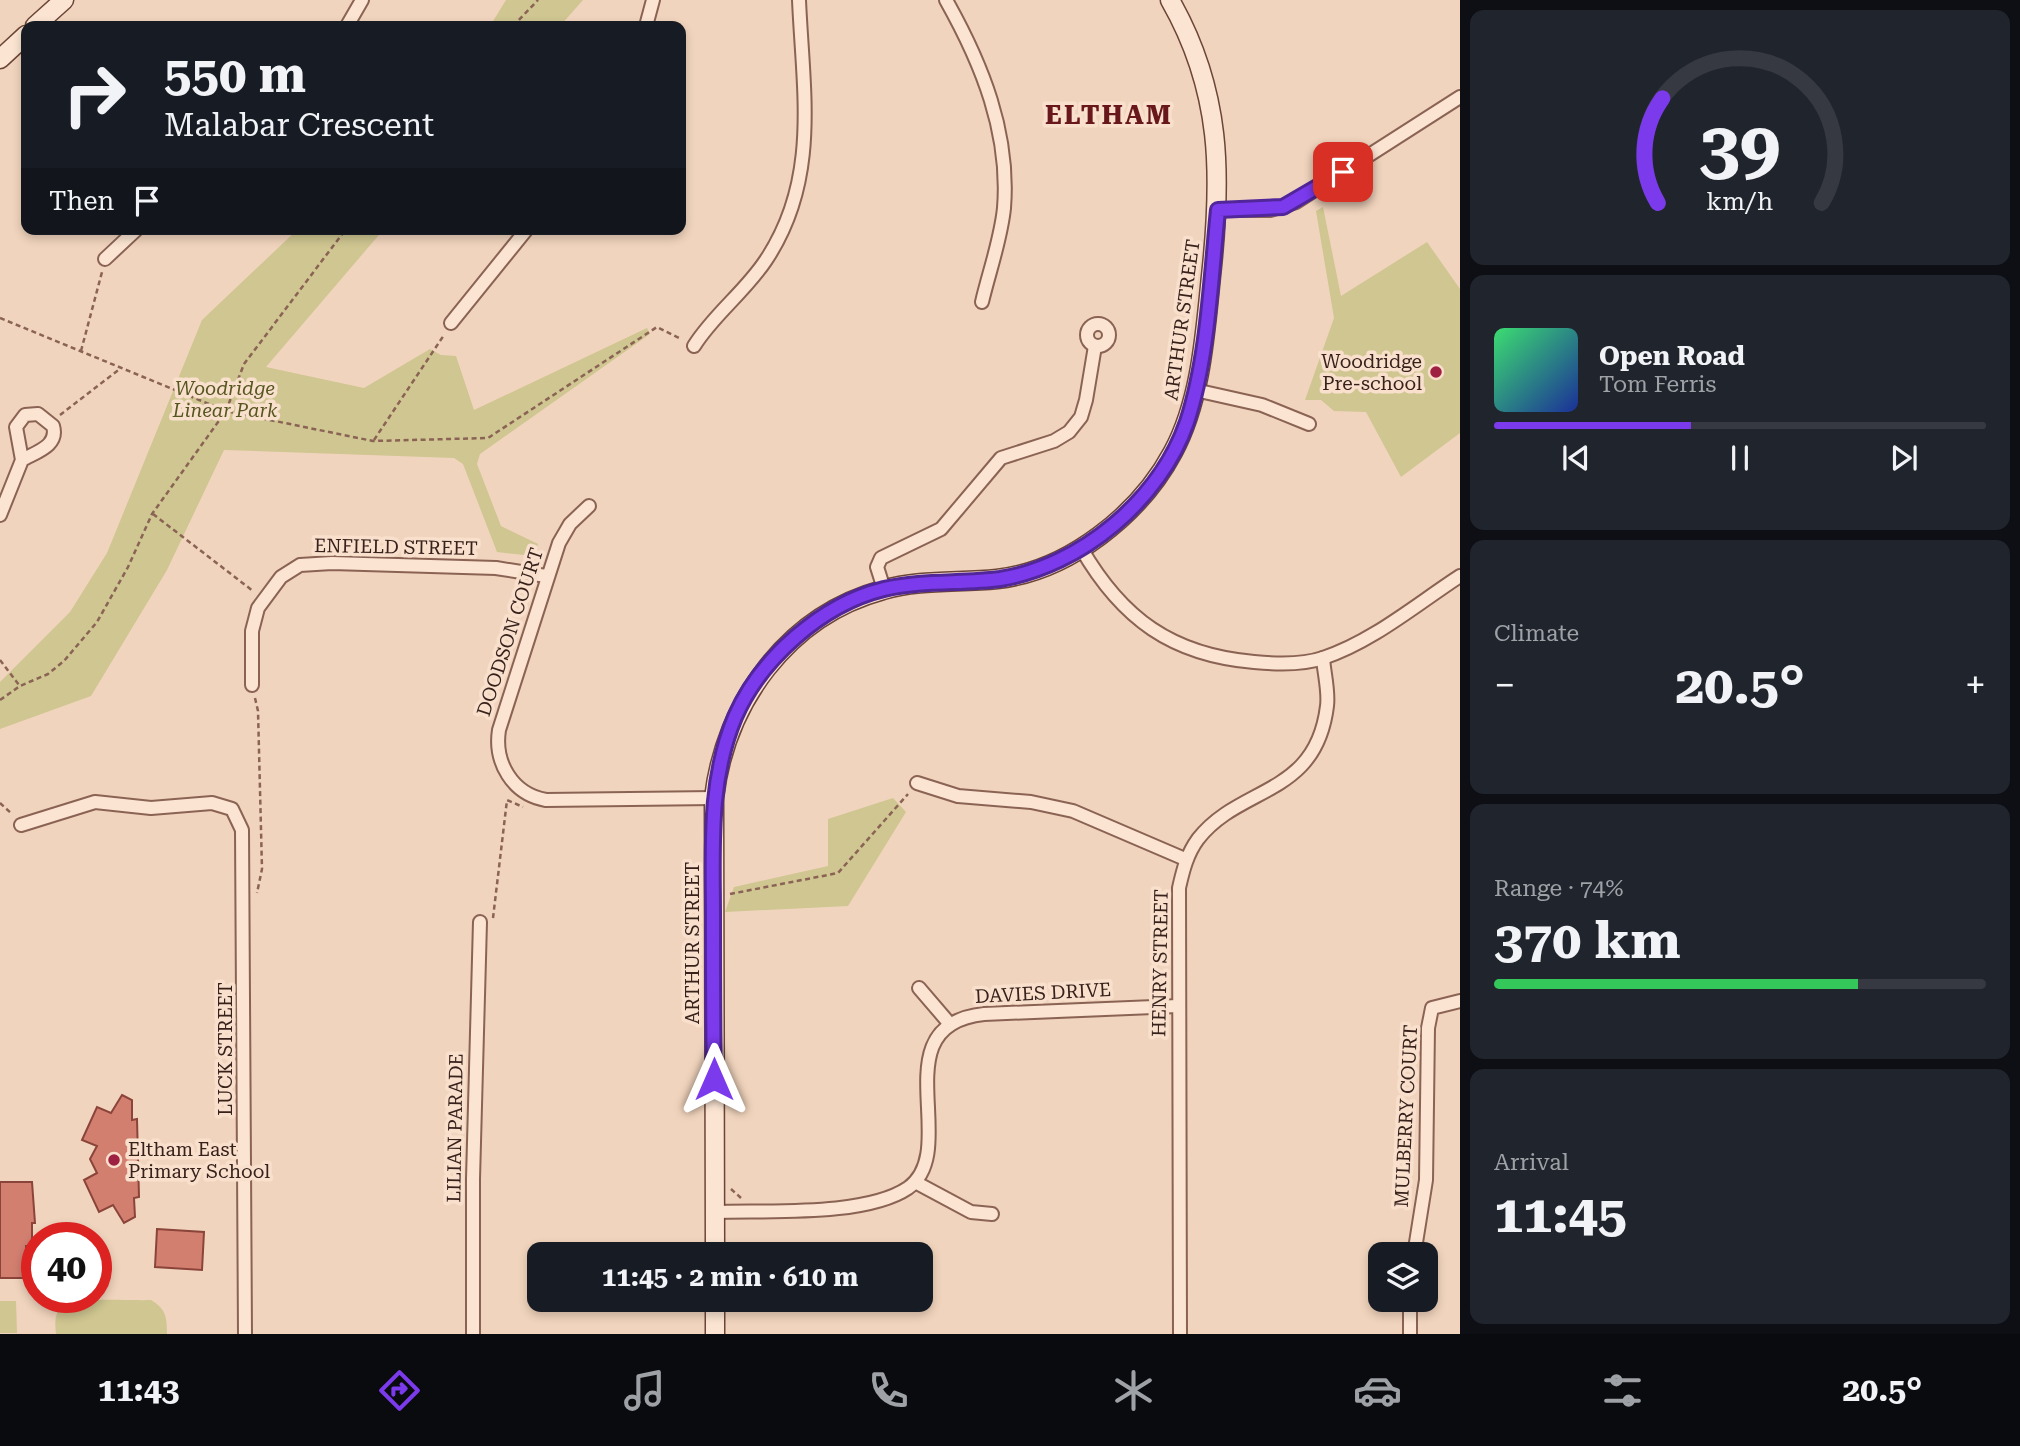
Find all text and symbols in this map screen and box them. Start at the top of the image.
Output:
text: 550 m [164,47,306,104]
icon: right [49,49,140,140]
district label: ELTHAM [1045,100,1173,130]
text: Malabar Crescent [164,106,434,144]
text: 39 [1699,107,1781,192]
pin [1313,142,1373,202]
icon: arrive [1324,153,1362,191]
icon: arrive [128,182,166,220]
text: Then [49,186,114,216]
text: km/h [1707,187,1773,216]
street label: ARTHUR STREET [1159,238,1205,402]
text: Open Road [1599,341,1745,371]
place label: Woodridge Pre-school [1321,350,1422,395]
marker: Woodridge Pre-school [1428,364,1444,380]
text: Tom Ferris [1599,371,1716,398]
park label: Woodridge Linear Park [172,377,278,422]
icon: previous [1557,439,1595,477]
icon: pause [1721,439,1759,477]
icon: next [1885,439,1923,477]
street label: ENFIELD STREET [314,534,478,560]
street label: DOODSON COURT [472,545,548,719]
text: Climate [1494,620,1579,647]
text: 20.5° [1675,655,1805,716]
text: − [1494,663,1515,707]
text: + [1965,663,1986,707]
street label: ARTHUR STREET [681,862,704,1024]
text: Range · 74% [1494,875,1623,902]
street label: HENRY STREET [1147,889,1173,1037]
text: 370 km [1494,910,1681,971]
street label: DAVIES DRIVE [974,978,1112,1008]
street label: LUCK STREET [214,982,237,1116]
street label: MULBERRY COURT [1390,1024,1422,1208]
position arrow [677,1042,751,1116]
street label: LILIAN PARADE [442,1053,468,1203]
place label: Eltham East Primary School [128,1138,270,1183]
text: Arrival [1494,1149,1569,1176]
marker: Eltham East Primary School [106,1152,122,1168]
text: 11:45 [1494,1184,1627,1245]
speed limit sign: 40 [21,1222,112,1313]
map controls [1368,1242,1438,1312]
button: layers [1368,1242,1438,1312]
text: 11:45 · 2 min · 610 m [602,1262,858,1292]
icon: directions [375,1366,424,1415]
icon: music [620,1366,669,1415]
icon: phone [864,1366,913,1415]
icon: climate [1109,1366,1158,1415]
icon: car [1353,1366,1402,1415]
icon: filters [1598,1366,1647,1415]
text: 11:43 [98,1371,179,1409]
text: 20.5° [1842,1371,1922,1409]

